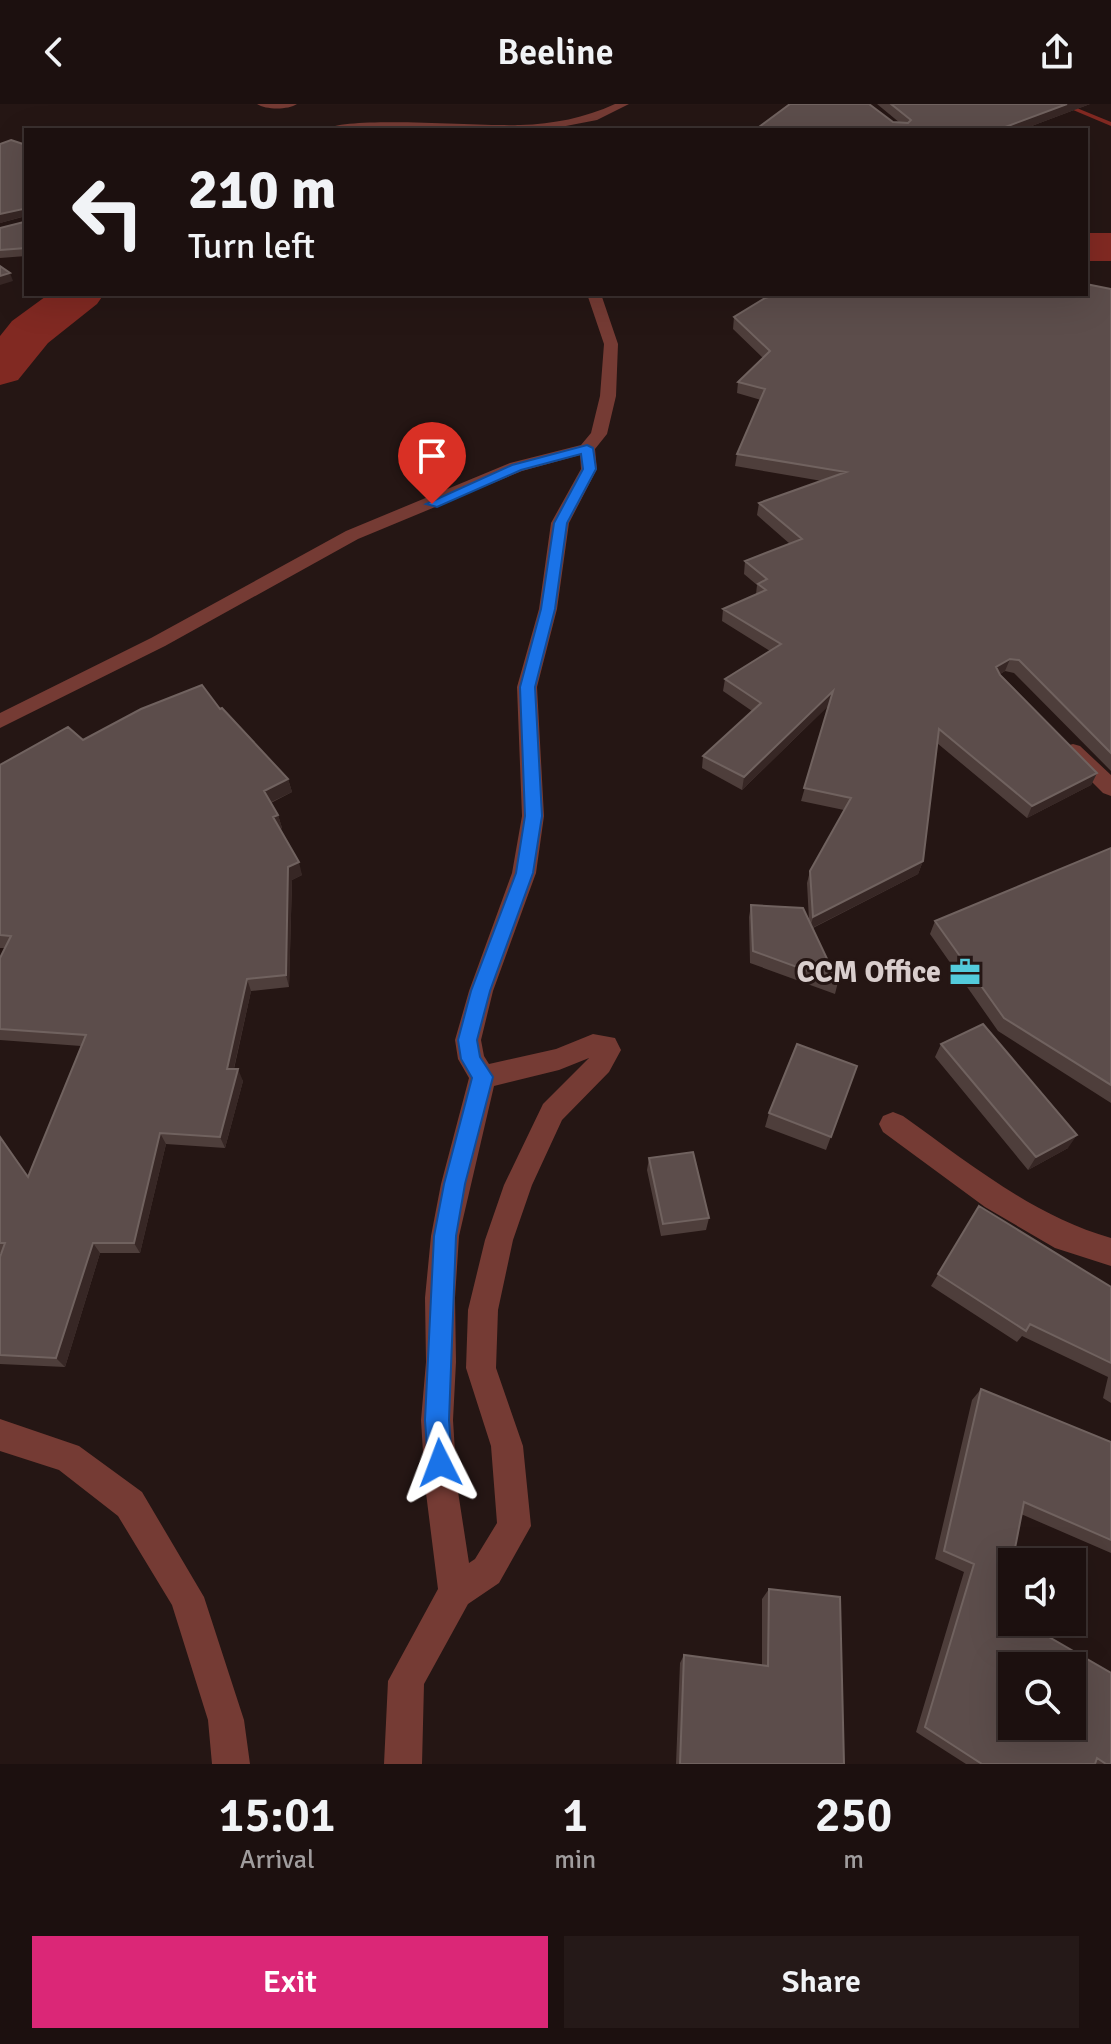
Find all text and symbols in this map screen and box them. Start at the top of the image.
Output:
icon: back [32,30,76,74]
text: Beeline [497,30,614,75]
icon: share [1035,30,1079,74]
text: 210 m [188,155,336,224]
icon: left [56,160,160,264]
text: Turn left [188,224,315,269]
pin [398,422,466,504]
icon: arrive [410,434,454,478]
place label: CCM Office [796,954,941,991]
office icon: CCM Office [948,955,982,989]
position arrow [398,1421,482,1505]
map controls [998,1548,1086,1740]
button: sound [998,1548,1086,1636]
button: search [998,1652,1086,1740]
text: 15:01 [219,1786,336,1845]
text: 1 [562,1786,588,1845]
text: 250 [815,1786,892,1845]
text: Arrival [240,1844,315,1876]
text: min [554,1844,596,1876]
text: m [843,1844,864,1876]
button: Exit [32,1936,548,2028]
button: Share [564,1936,1079,2028]

